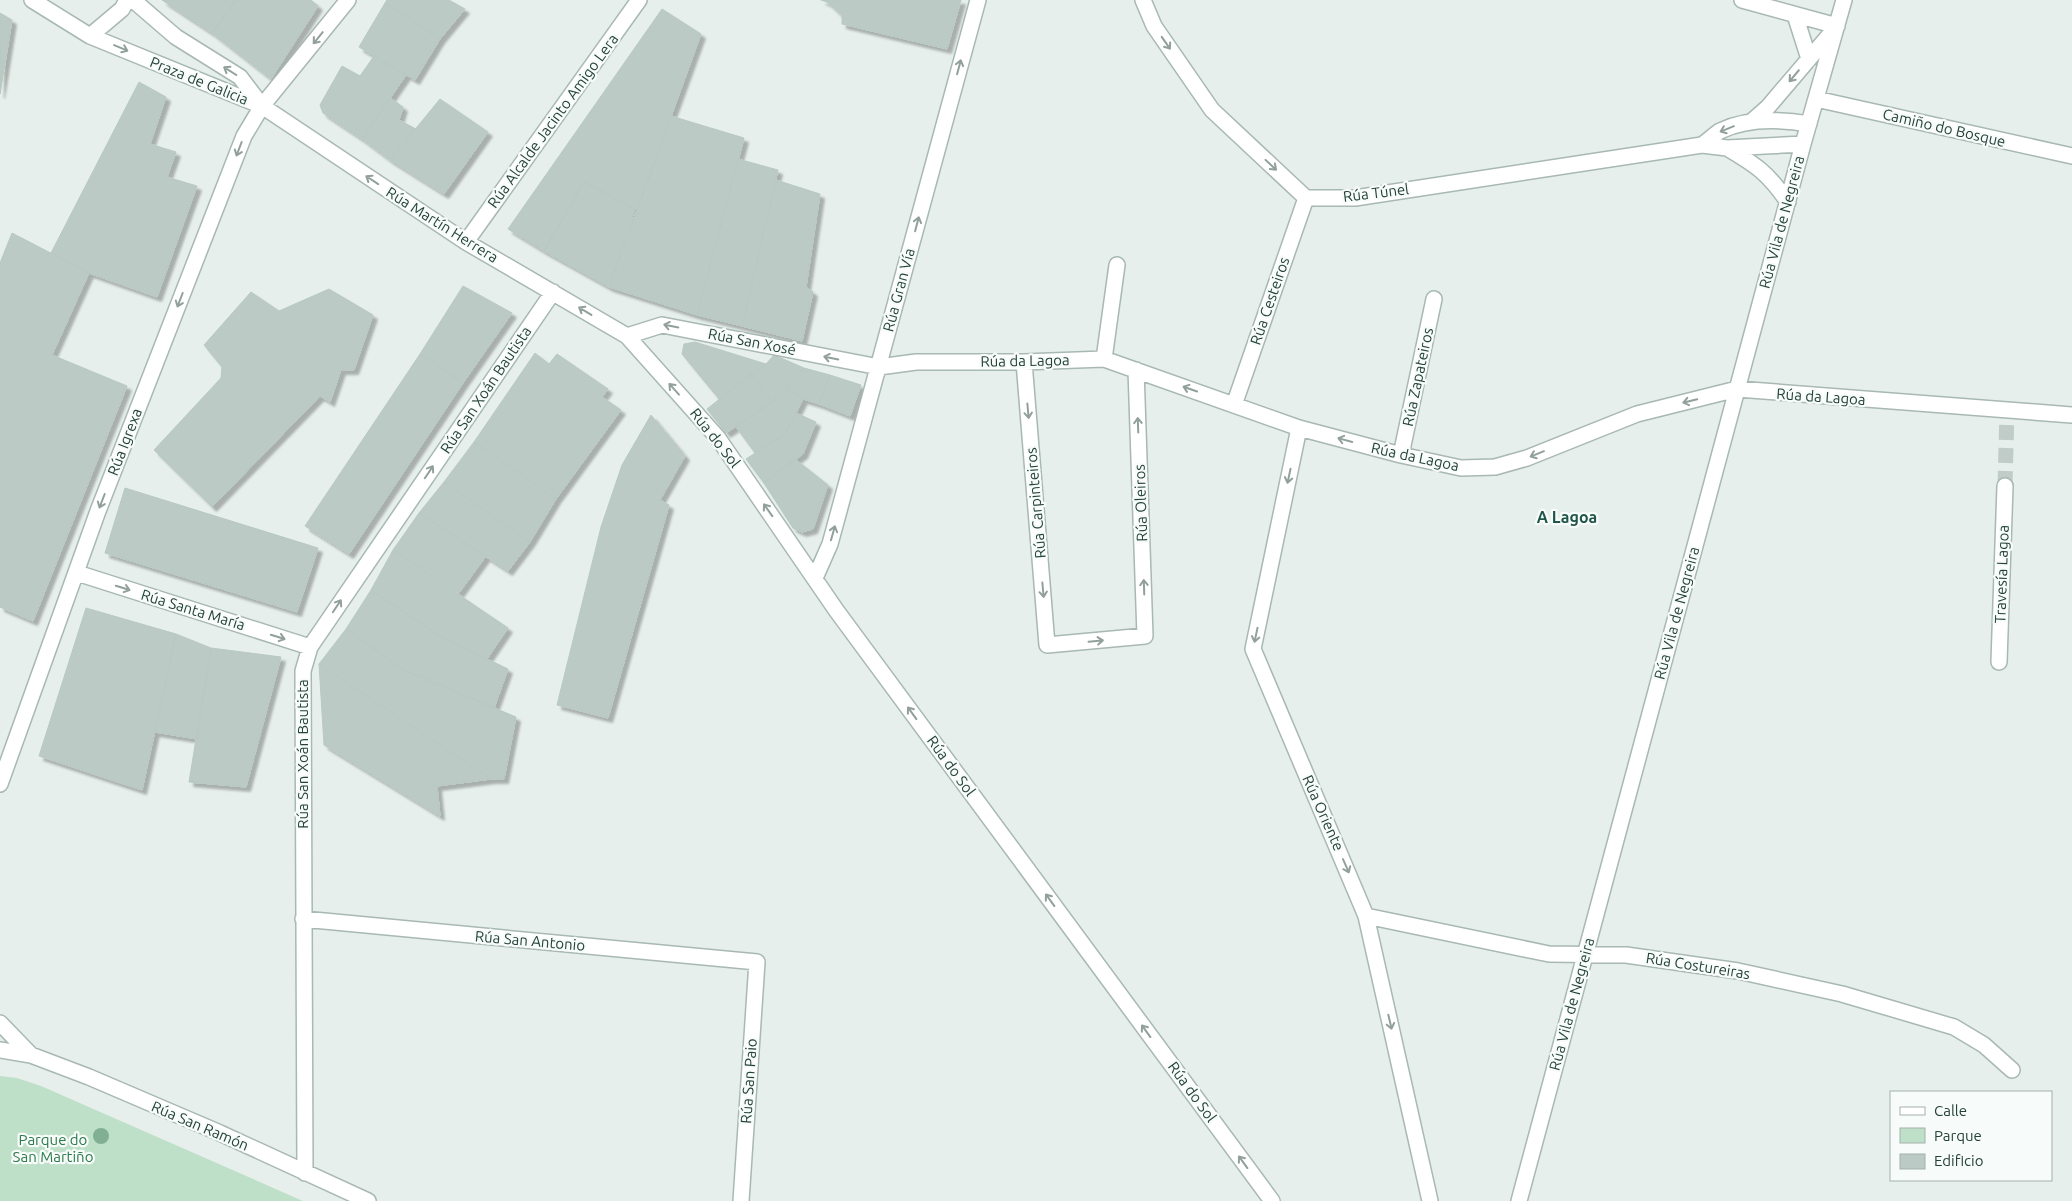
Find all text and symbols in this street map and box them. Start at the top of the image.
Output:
one-way arrow [312,31,323,44]
street label: Rúa Alcalde Jacinto Amigo Lera [484,31,621,211]
one-way arrow [1161,35,1171,49]
one-way arrow [113,44,128,54]
street label: Praza de Galicia [148,53,251,108]
one-way arrow [955,60,965,76]
one-way arrow [223,66,237,76]
one-way arrow [1788,70,1799,83]
street label: Camiño do Bosque [1881,105,2007,150]
one-way arrow [1720,125,1735,134]
one-way arrow [234,141,243,156]
street label: Rúa Vila de Negreira [1756,154,1807,290]
one-way arrow [1265,159,1278,171]
one-way arrow [365,175,379,185]
street label: Rúa Túnel [1342,180,1410,205]
street label: Rúa Martín Herrera [383,183,501,266]
one-way arrow [912,217,922,233]
street label: Rúa Gran Vía [879,246,918,333]
street label: Rúa Cesteiros [1247,255,1293,347]
one-way arrow [175,292,184,308]
one-way arrow [578,305,592,315]
one-way arrow [664,321,680,331]
street label: Rúa San Xoán Bautista [437,323,534,457]
street label: Rúa San Xosé [707,325,798,358]
street label: Rúa Zapateiros [1399,326,1436,428]
street label: Rúa da Lagoa [980,351,1070,370]
one-way arrow [823,352,839,362]
one-way arrow [668,382,680,395]
one-way arrow [1183,384,1199,394]
street label: Rúa da Lagoa [1776,385,1866,408]
one-way arrow [1683,397,1699,406]
one-way arrow [1023,402,1033,418]
street label: Rúa do Sol [687,405,744,471]
street label: Rúa Igrexa [104,406,145,478]
one-way arrow [1133,417,1143,434]
one-way arrow [1337,435,1353,445]
street label: Rúa da Lagoa [1370,439,1461,474]
street label: Rúa Carpinteiros [1022,447,1049,559]
one-way arrow [1530,449,1545,459]
street label: Rúa Oleiros [1131,464,1150,542]
one-way arrow [424,465,434,479]
one-way arrow [1284,468,1293,484]
one-way arrow [97,493,106,508]
one-way arrow [763,503,773,517]
district label: A Lagoa [1537,508,1597,526]
street label: Travesía Lagoa [1991,524,2012,624]
one-way arrow [828,525,838,541]
street label: Rúa Vila de Negreira [1651,545,1702,681]
one-way arrow [1139,580,1148,596]
one-way arrow [1038,582,1048,598]
one-way arrow [115,584,130,593]
street label: Rúa Santa María [139,586,247,633]
one-way arrow [332,600,342,614]
one-way arrow [1251,627,1260,643]
one-way arrow [270,632,286,642]
one-way arrow [1088,636,1104,645]
street label: Rúa San Xoán Bautista [294,679,311,829]
one-way arrow [907,706,917,720]
street label: Rúa do Sol [924,732,979,799]
street label: Rúa Oriente [1299,772,1348,853]
one-way arrow [1342,858,1352,873]
one-way arrow [1045,893,1055,907]
street label: Rúa San Antonio [474,927,586,954]
street label: Rúa Vila de Negreira [1546,936,1597,1072]
street label: Rúa Costureiras [1645,949,1751,982]
one-way arrow [1386,1013,1395,1029]
one-way arrow [1141,1025,1152,1038]
street label: Rúa San Paio [737,1038,760,1124]
street label: Rúa do Sol [1165,1058,1220,1125]
legend [1890,1091,2052,1181]
street label: Rúa San Ramón [149,1097,251,1154]
text: Calle [1934,1102,1967,1119]
text: Parque [1934,1127,1982,1144]
park label: Parque do San Martiño [13,1131,93,1165]
text: Edificio [1934,1152,1983,1169]
one-way arrow [1238,1155,1248,1169]

